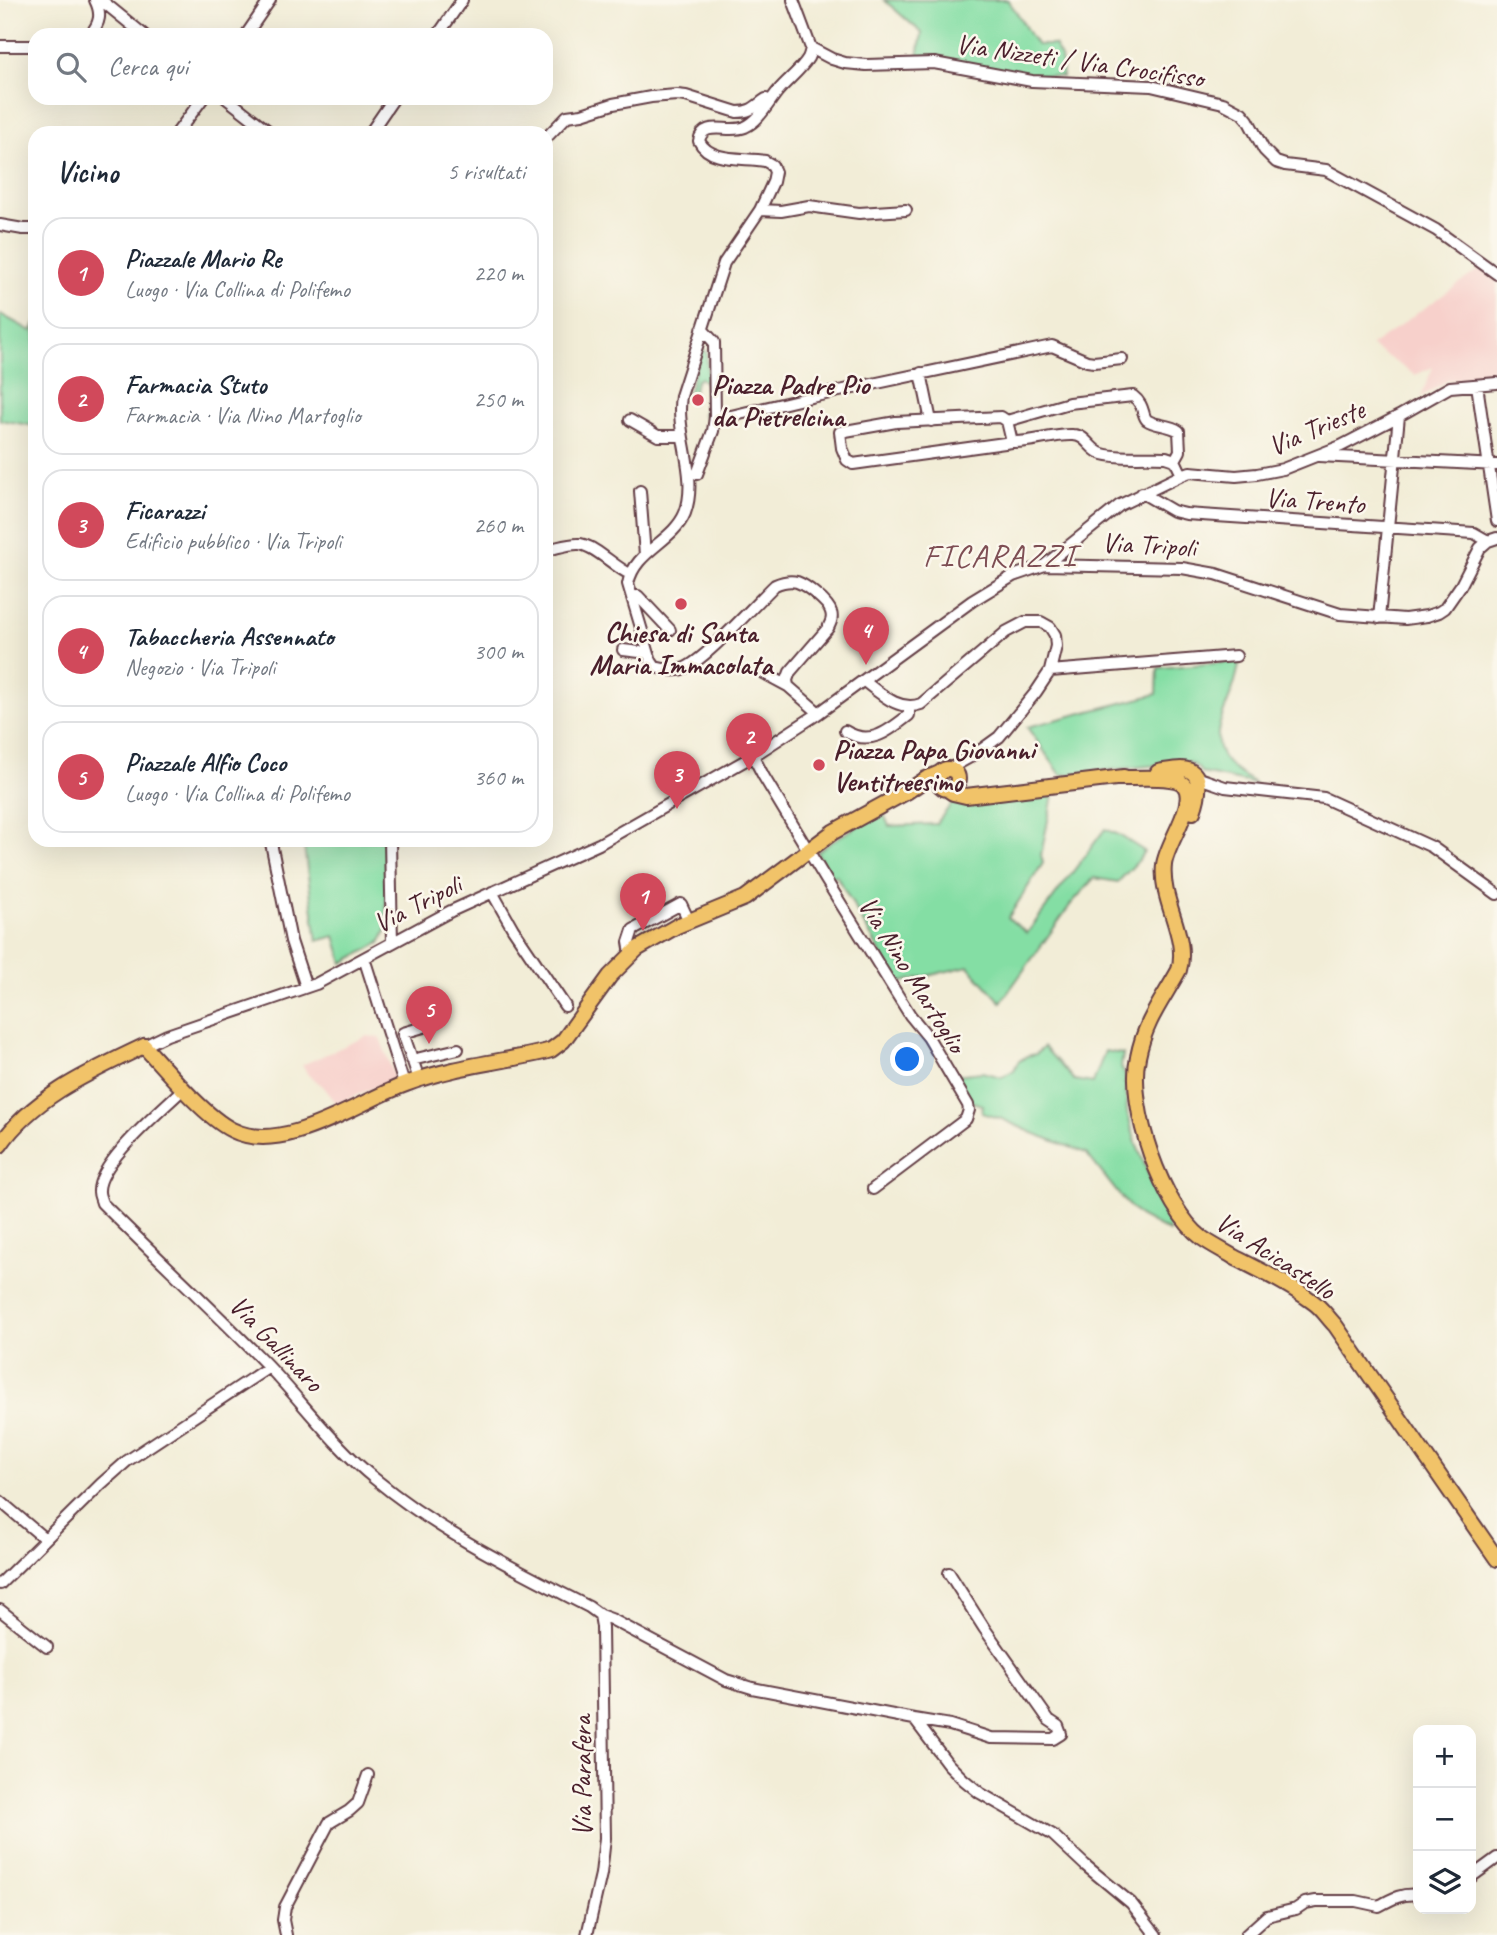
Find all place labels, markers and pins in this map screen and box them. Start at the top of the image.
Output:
place label: Piazza Padre Pio da Pietrelcina [712,367,871,434]
marker: Piazza Padre Pio da Pietrelcina [690,392,706,408]
marker: Chiesa di Santa Maria Immacolata [673,596,689,612]
pin: 4 [843,607,889,665]
place label: Chiesa di Santa Maria Immacolata [590,615,775,682]
pin: 2 [726,713,772,771]
place label: Piazza Papa Giovanni Ventitreesimo [833,732,1038,799]
pin: 3 [654,751,700,809]
marker: Piazza Papa Giovanni Ventitreesimo [811,757,827,773]
pin: 1 [620,873,666,931]
pin: 5 [406,986,452,1044]

